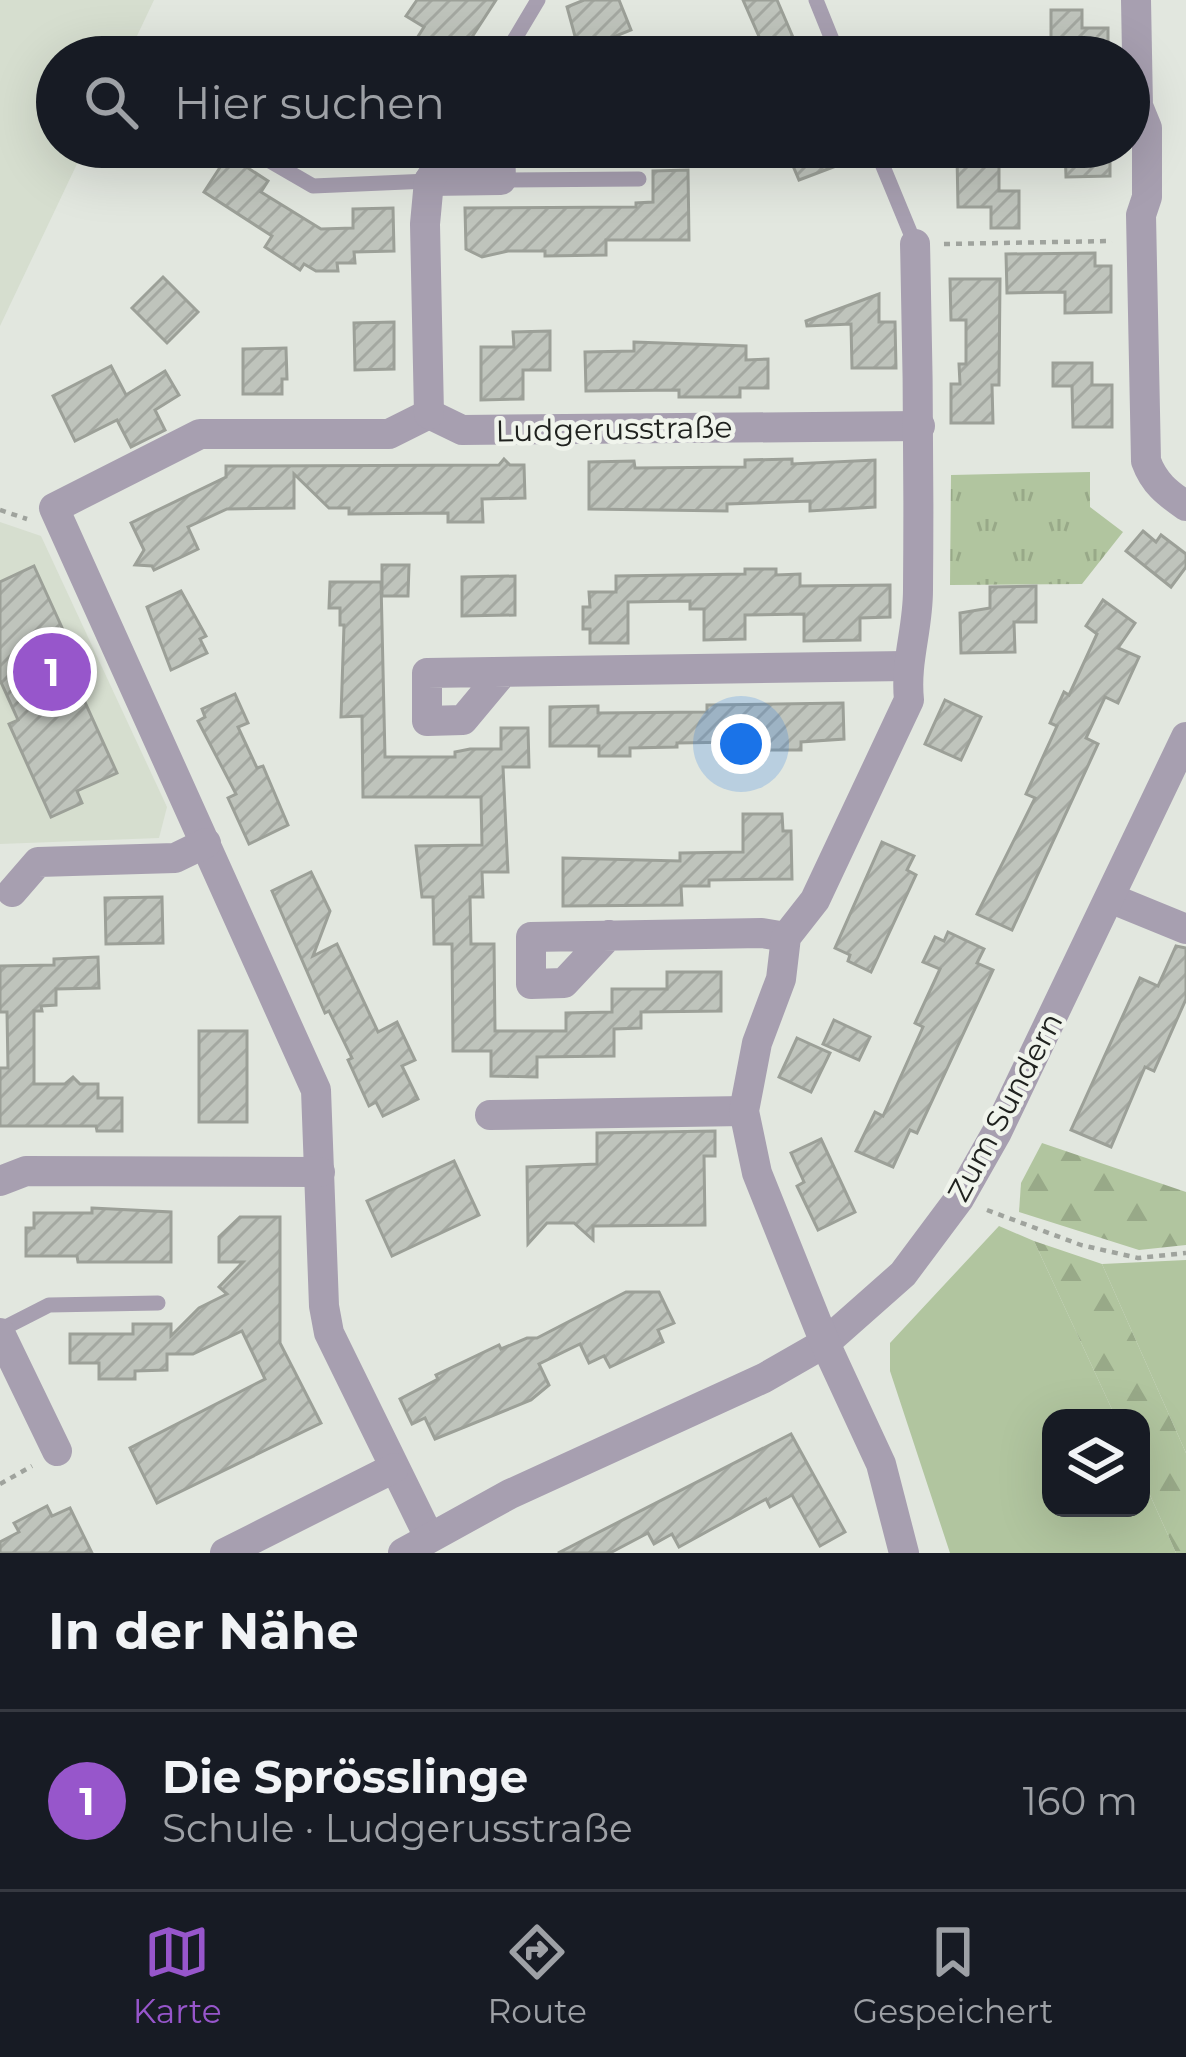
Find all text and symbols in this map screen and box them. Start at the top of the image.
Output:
search box [36,36,1150,168]
icon: search [78,69,144,135]
text: Hier suchen [174,75,445,130]
street label: Ludgerusstraße [495,408,733,450]
pin: 1 [13,627,91,717]
your location [711,714,771,774]
street label: Zum Sundern [940,1006,1070,1208]
map controls [1042,1409,1150,1517]
button: layers [1042,1409,1150,1517]
text: In der Nähe [48,1600,359,1662]
text: Die Sprösslinge [162,1749,528,1804]
text: 1 [79,1777,95,1825]
text: 160 m [1023,1777,1138,1825]
text: Schule · Ludgerusstraße [162,1804,633,1852]
tab: Karte [133,1919,222,2031]
tab: Route [488,1919,587,2031]
tab: Gespeichert [853,1919,1053,2031]

